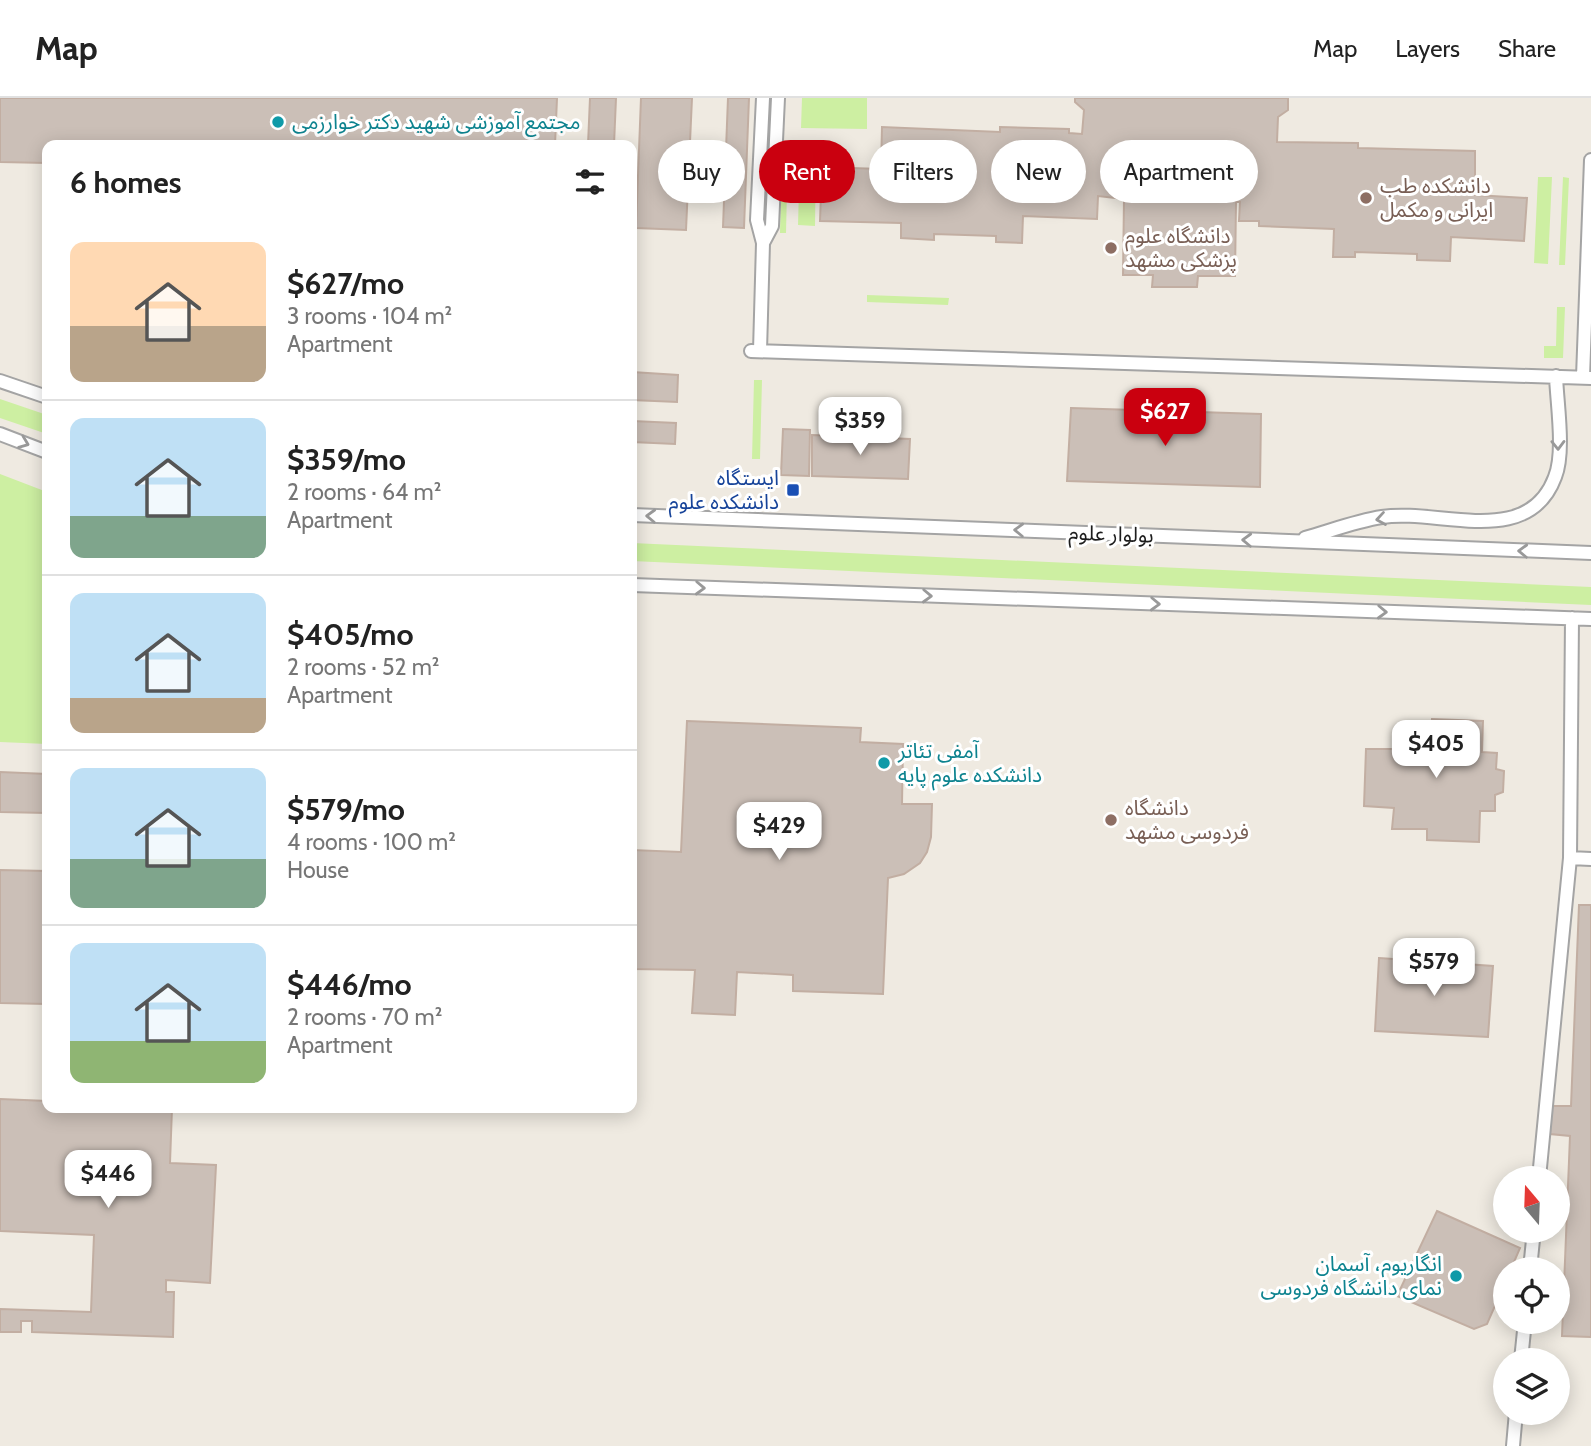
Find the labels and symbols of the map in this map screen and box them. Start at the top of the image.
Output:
place label: مجتمع آموزشی شهید دکتر خوارزمی [292,109,581,137]
marker: مجتمع آموزشی شهید دکتر خوارزمی [270,114,286,130]
place label: دانشکده طب ایرانی و مکمل [1380,173,1493,222]
marker: دانشکده طب ایرانی و مکمل [1358,190,1374,206]
place label: دانشگاه علوم پزشکی مشهد [1125,223,1237,273]
marker: دانشگاه علوم پزشکی مشهد [1103,240,1119,256]
pin: $627 [1124,388,1206,448]
pin: $359 [819,398,901,457]
one-way arrow [17,435,29,449]
one-way arrow [1550,440,1566,450]
place label: ایستگاه دانشکده علوم [668,465,779,518]
marker: ایستگاه دانشکده علوم [785,482,801,498]
one-way arrow [646,508,656,524]
one-way arrow [1375,511,1387,526]
street label: بولوار علوم [1068,520,1154,551]
one-way arrow [1013,522,1024,537]
one-way arrow [1241,532,1252,547]
one-way arrow [1517,543,1528,558]
one-way arrow [695,581,706,596]
one-way arrow [922,589,933,604]
one-way arrow [1149,596,1160,611]
one-way arrow [1377,604,1388,619]
pin: $405 [1395,720,1477,780]
place label: آمفی تئاتر دانشکده علوم پایه [897,738,1042,791]
marker: آمفی تئاتر دانشکده علوم پایه [876,755,892,771]
place label: دانشگاه فردوسی مشهد [1125,795,1249,844]
pin: $429 [738,802,820,862]
marker: دانشگاه فردوسی مشهد [1103,812,1119,828]
pin: $579 [1393,939,1475,998]
pin: $446 [67,1150,149,1210]
north arrow [1493,1166,1570,1242]
place label: انگاریوم، آسمان نمای دانشگاه فردوسی [1260,1251,1442,1300]
marker: انگاریوم، آسمان نمای دانشگاه فردوسی [1448,1268,1464,1284]

